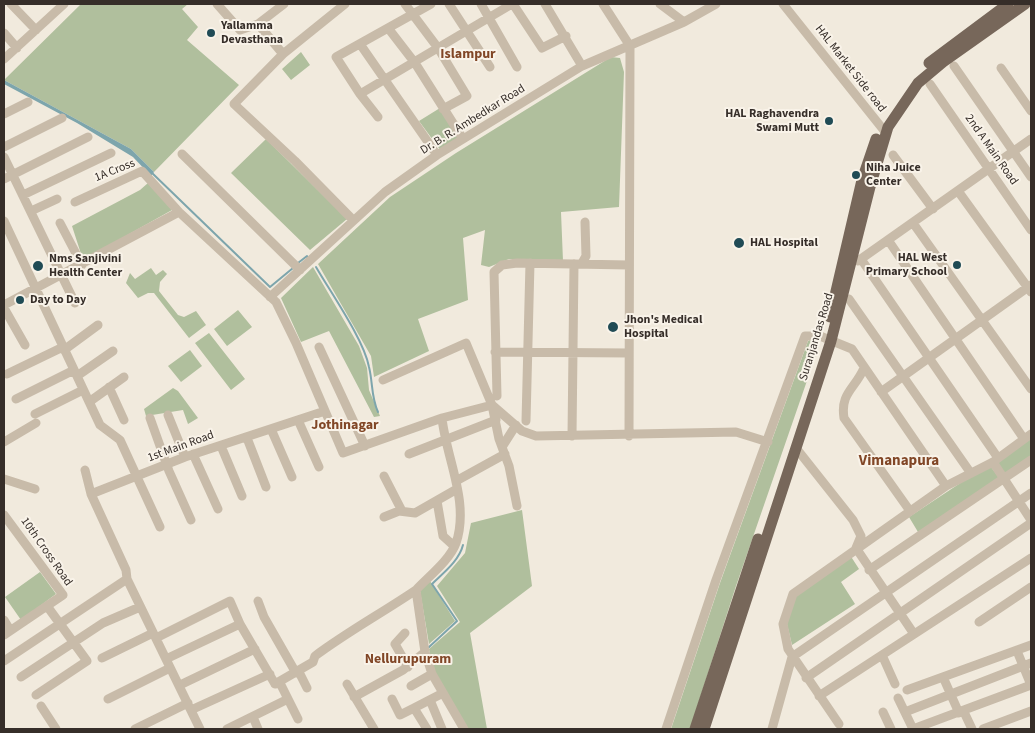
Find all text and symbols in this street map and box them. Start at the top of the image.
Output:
place label: Yallamma Devasthana [221,19,283,47]
street label: HAL Market Side road [811,22,889,116]
marker: Yallamma Devasthana [205,27,217,39]
district label: Islampur [440,47,496,63]
street label: Dr. B. R. Ambedkar Road [418,82,528,158]
place label: HAL Raghavendra Swami Mutt [725,107,819,135]
street label: 2nd A Main Road [961,112,1021,188]
marker: HAL Raghavendra Swami Mutt [823,115,835,127]
street label: 1A Cross [93,156,137,186]
place label: Niha Juice Center [866,161,921,189]
marker: Niha Juice Center [850,169,862,181]
marker: HAL Hospital [732,236,746,250]
place label: HAL Hospital [750,236,818,250]
place label: HAL West Primary School [866,251,947,279]
place label: Nms Sanjivini Health Center [49,252,122,280]
marker: Nms Sanjivini Health Center [31,259,45,273]
marker: HAL West Primary School [951,259,963,271]
street label: Suranjandas Road [797,291,837,383]
place label: Day to Day [30,293,86,307]
marker: Day to Day [14,294,26,306]
place label: Jhon's Medical Hospital [624,313,702,341]
marker: Jhon's Medical Hospital [606,320,620,334]
district label: Jothinagar [311,418,379,434]
street label: 1st Main Road [146,428,216,466]
district label: Vimanapura [859,453,939,471]
street label: 10th Cross Road [17,515,75,589]
district label: Nellurupuram [365,652,451,668]

